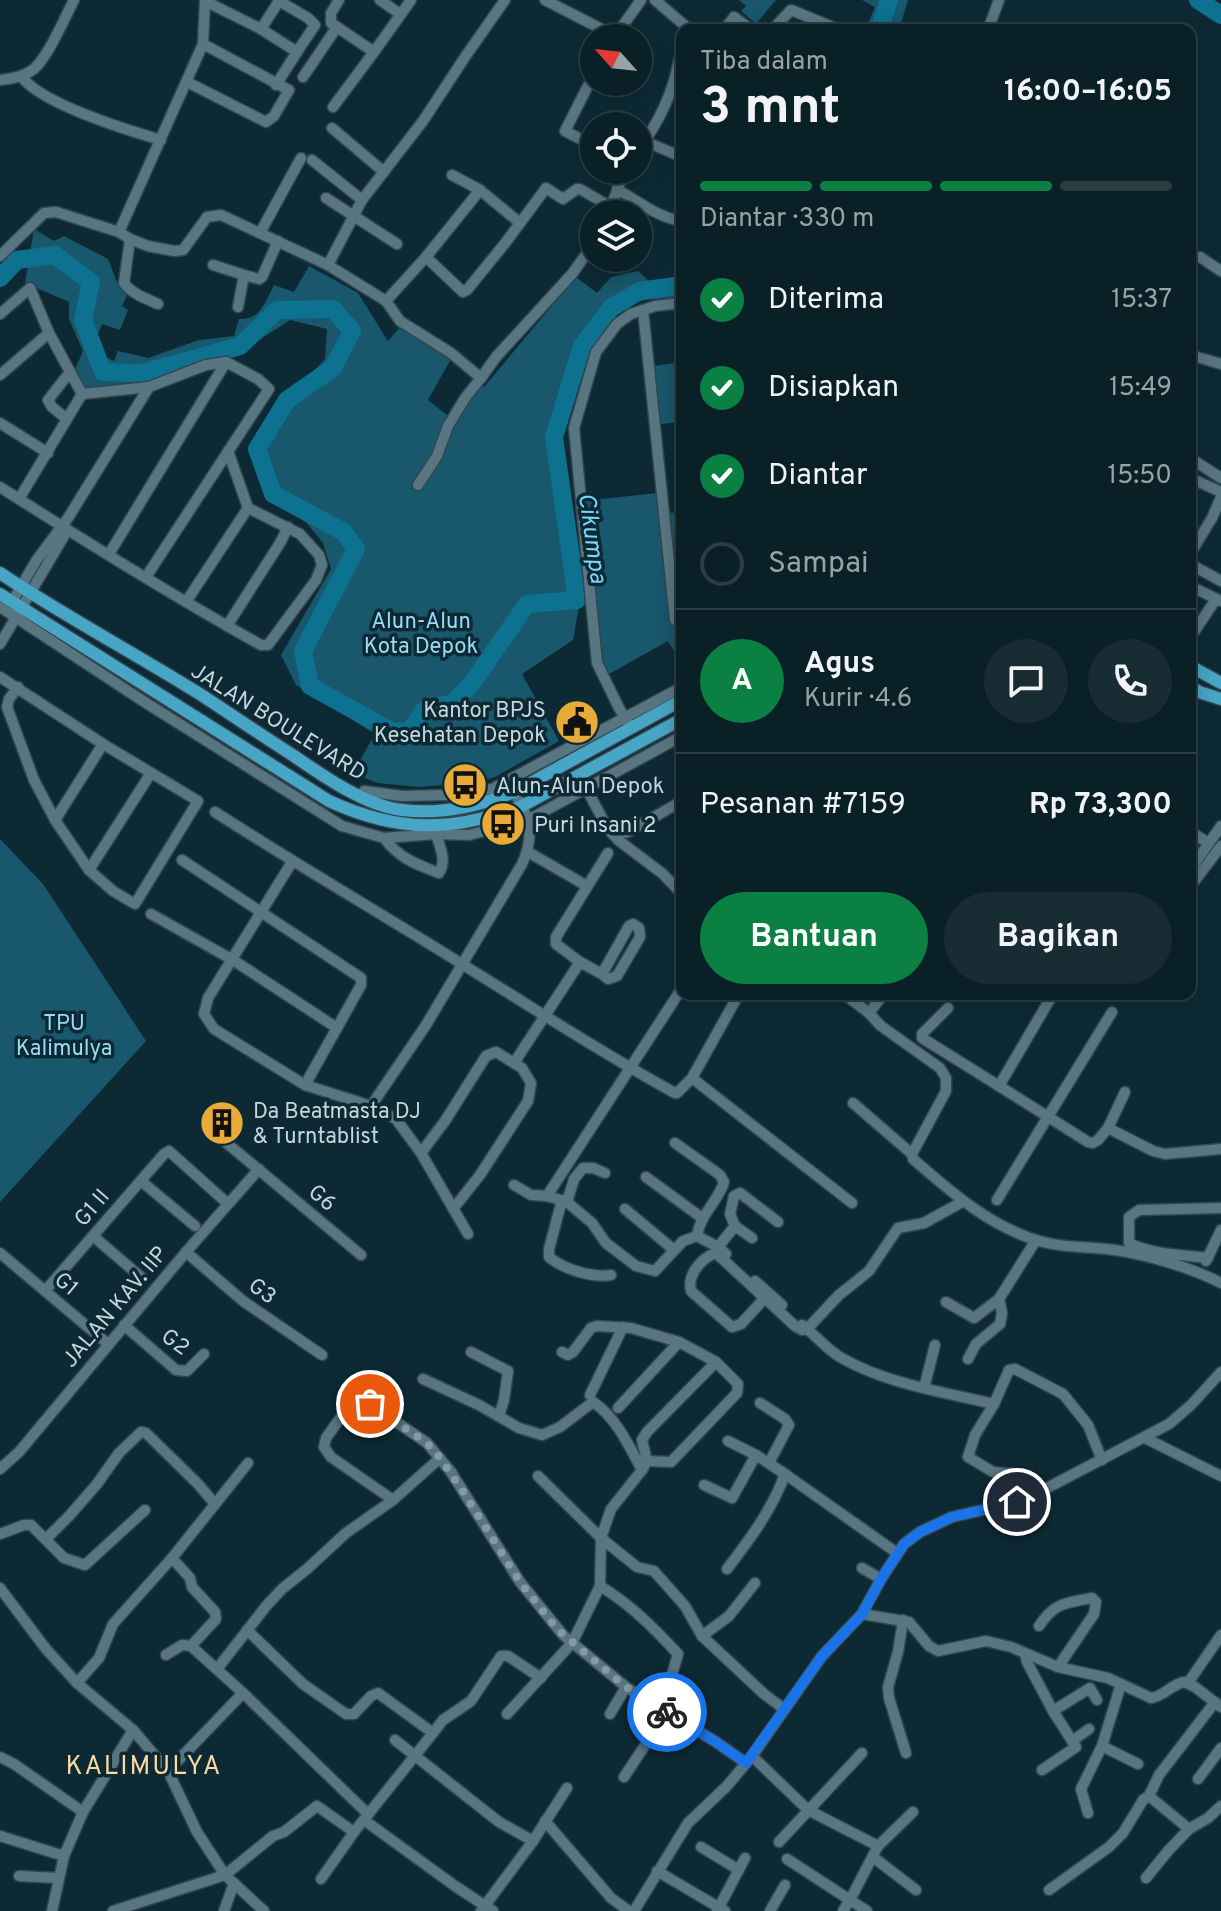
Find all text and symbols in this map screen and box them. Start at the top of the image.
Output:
north arrow [580,24,652,96]
map controls [580,24,652,272]
text: Tiba dalam [700,46,828,79]
text: 16:00–16:05 [1004,74,1172,111]
text: 3 mnt [700,76,840,142]
button: locate [580,112,652,184]
button: layers [580,200,652,272]
text: Diantar · 330 m [700,203,874,236]
icon: check [700,278,744,322]
text: Diterima [768,282,884,319]
text: 15:37 [1111,284,1172,317]
icon: check [700,366,744,410]
text: Disiapkan [768,370,899,407]
text: 15:49 [1109,372,1172,405]
icon: check [700,454,744,498]
text: Diantar [768,458,868,495]
text: 15:50 [1108,460,1172,493]
water label: Cikumpa [570,491,612,586]
text: Sampai [768,546,869,583]
park label: Alun-Alun Kota Depok [364,609,478,661]
button: chat [984,639,1068,723]
button: phone [1088,639,1172,723]
text: Agus [804,646,875,683]
street label: JALAN BOULEVARD [185,658,370,788]
text: A [731,663,753,700]
text: Kurir · 4.6 [804,683,912,716]
place label: Kantor BPJS Kesehatan Depok [374,698,546,750]
public building icon: Kantor BPJS Kesehatan Depok [553,698,601,746]
bus stop icon: Alun-Alun Depok [441,761,489,809]
place label: Alun-Alun Depok [496,774,664,801]
text: Pesanan #7159 [700,787,906,824]
text: Rp 73,300 [1029,787,1172,824]
bus stop icon: Puri Insani 2 [479,800,527,848]
place label: Puri Insani 2 [534,813,656,840]
button: Bantuan [700,892,928,984]
button: Bagikan [944,892,1172,984]
park label: TPU Kalimulya [16,1011,112,1063]
building icon: Da Beatmasta DJ & Turntablist [198,1099,246,1147]
place label: Da Beatmasta DJ & Turntablist [253,1099,421,1151]
street label: G6 [302,1179,341,1218]
street label: G1 II [69,1184,116,1233]
street label: JALAN KAV. IIP [58,1242,174,1374]
street label: G1 [48,1267,83,1303]
street label: G3 [242,1273,281,1311]
street label: G2 [155,1324,194,1362]
pin [336,1370,404,1438]
icon: bag [348,1382,392,1426]
pin [983,1468,1051,1536]
icon: home [995,1480,1039,1524]
courier [627,1672,707,1752]
icon: bike [645,1690,689,1734]
district label: KALIMULYA [66,1751,222,1784]

